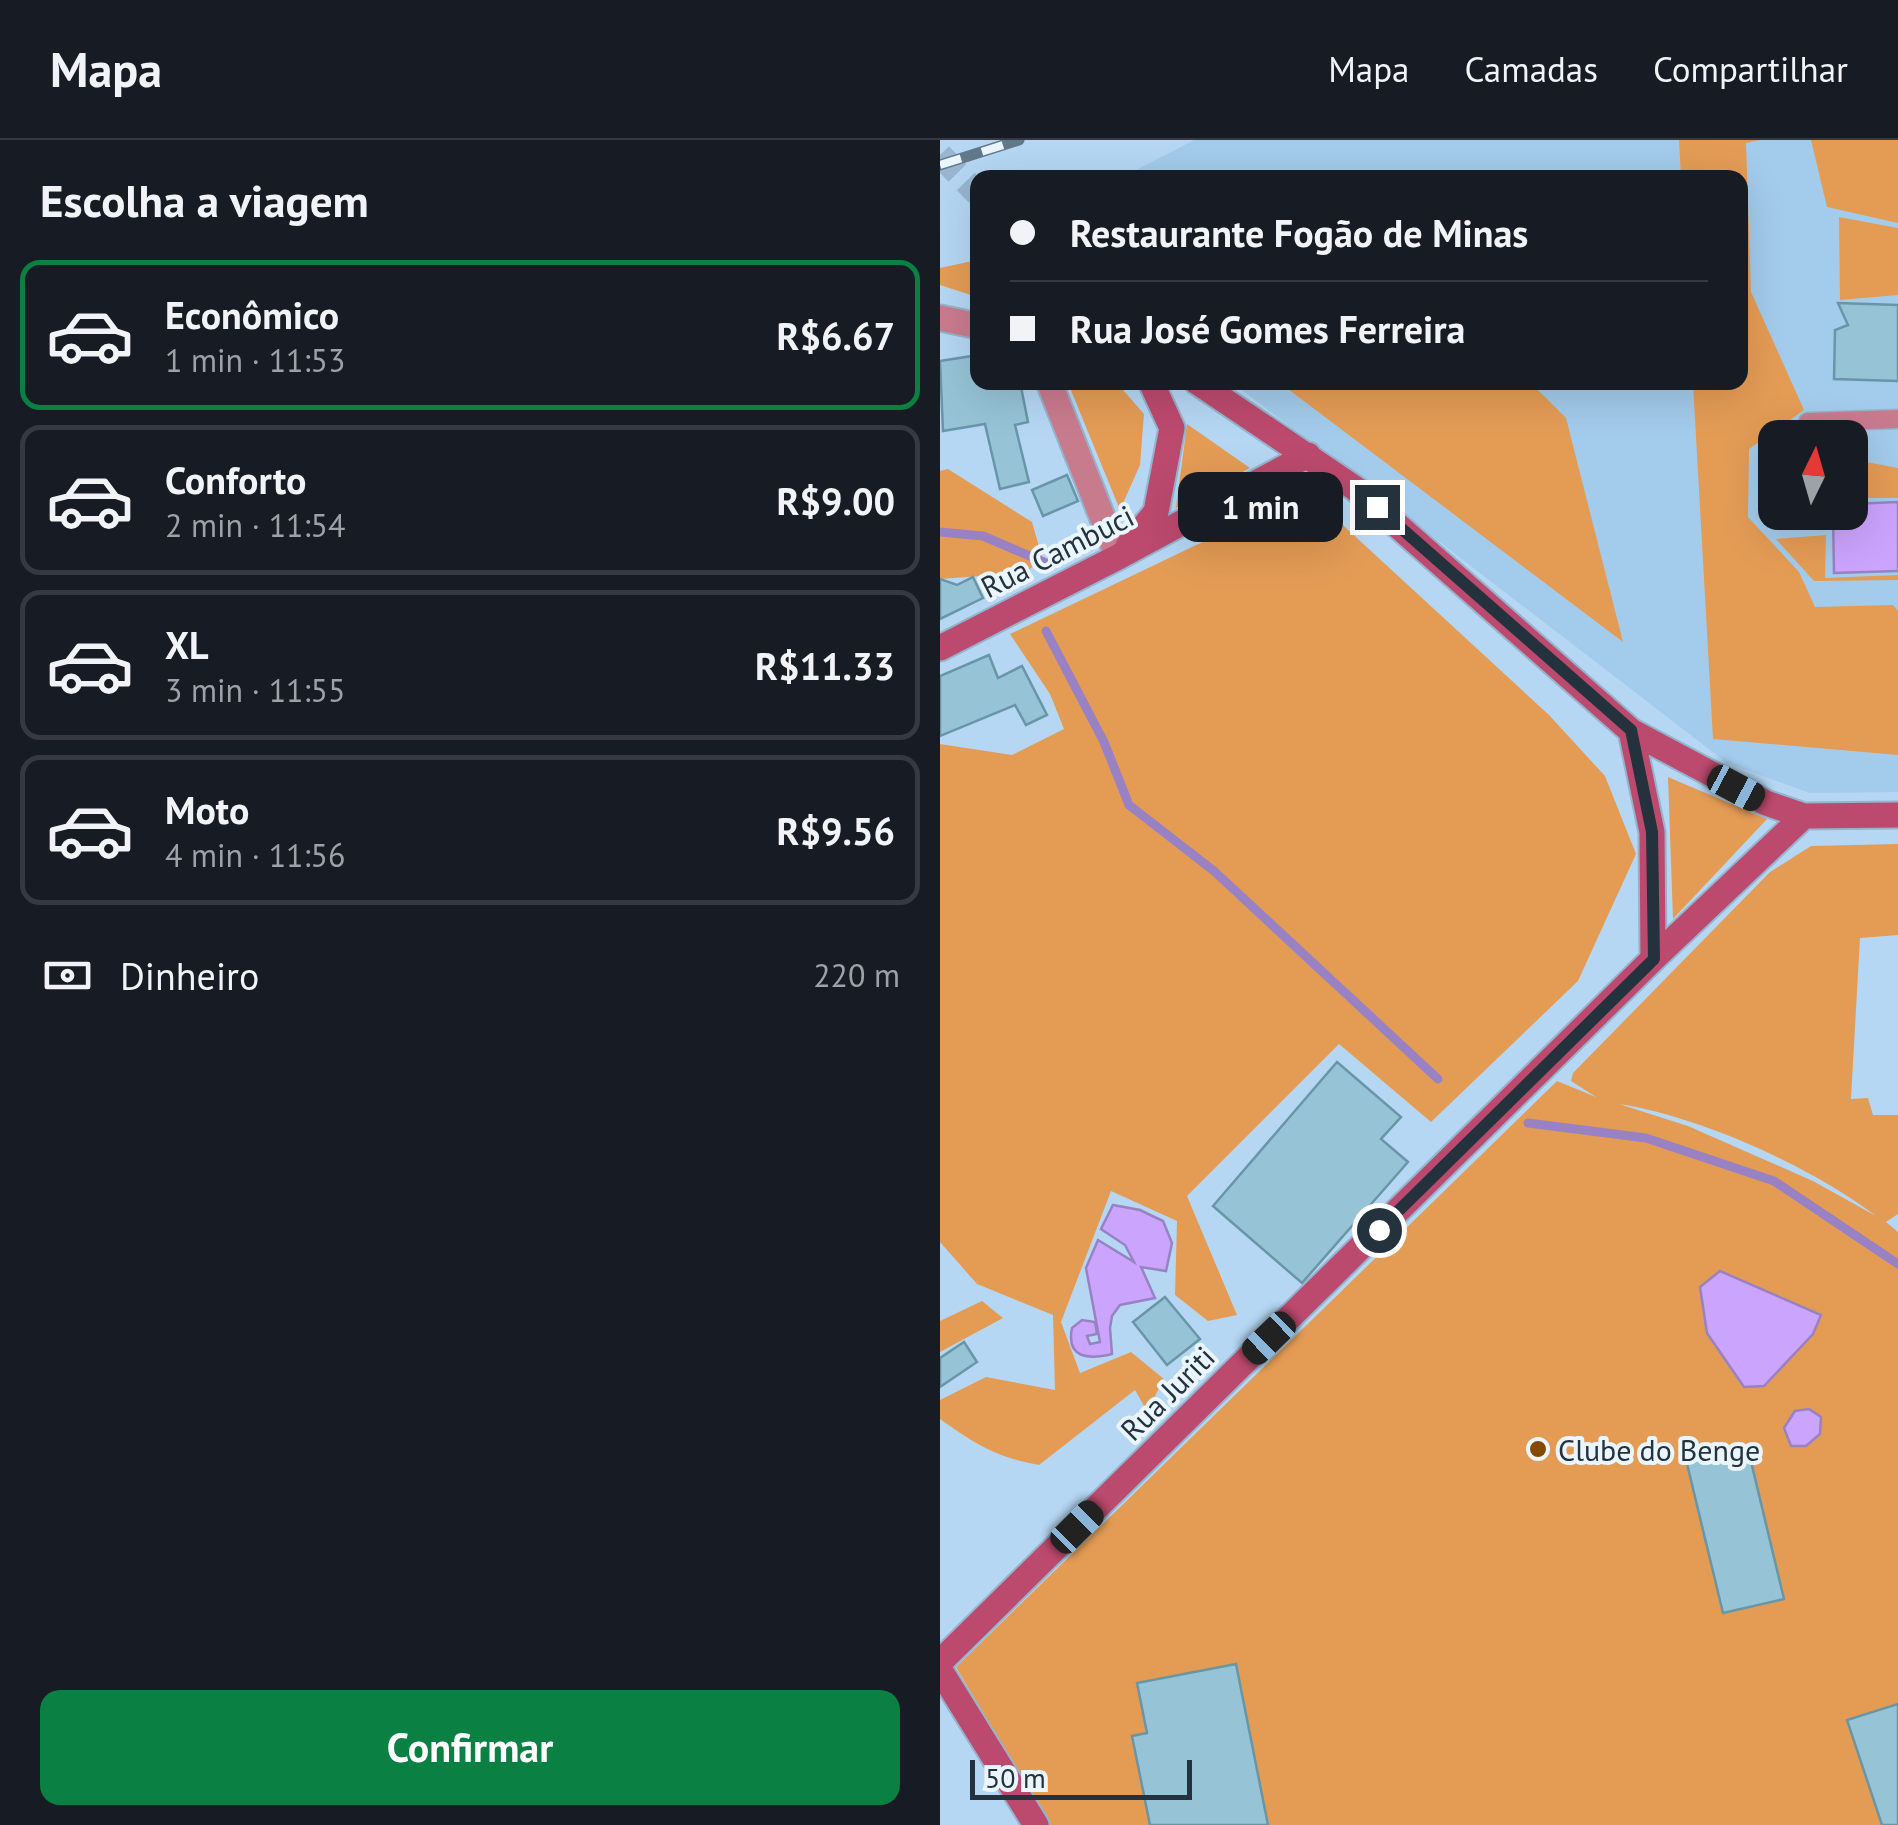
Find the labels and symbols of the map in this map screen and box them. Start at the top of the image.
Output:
north arrow [1758,420,1868,530]
callout: 1 min [1177,472,1342,542]
route end [1355,485,1400,530]
street label: Rua Cambuci [974,496,1140,606]
car [1702,761,1770,815]
route start [1357,1208,1402,1253]
car [1237,1306,1301,1370]
street label: Rua Juriti [1112,1338,1222,1448]
place label: Clube do Benge [1558,1430,1760,1469]
marker: Clube do Benge [1527,1438,1549,1460]
car [1045,1495,1109,1559]
scale bar [970,1755,1192,1800]

